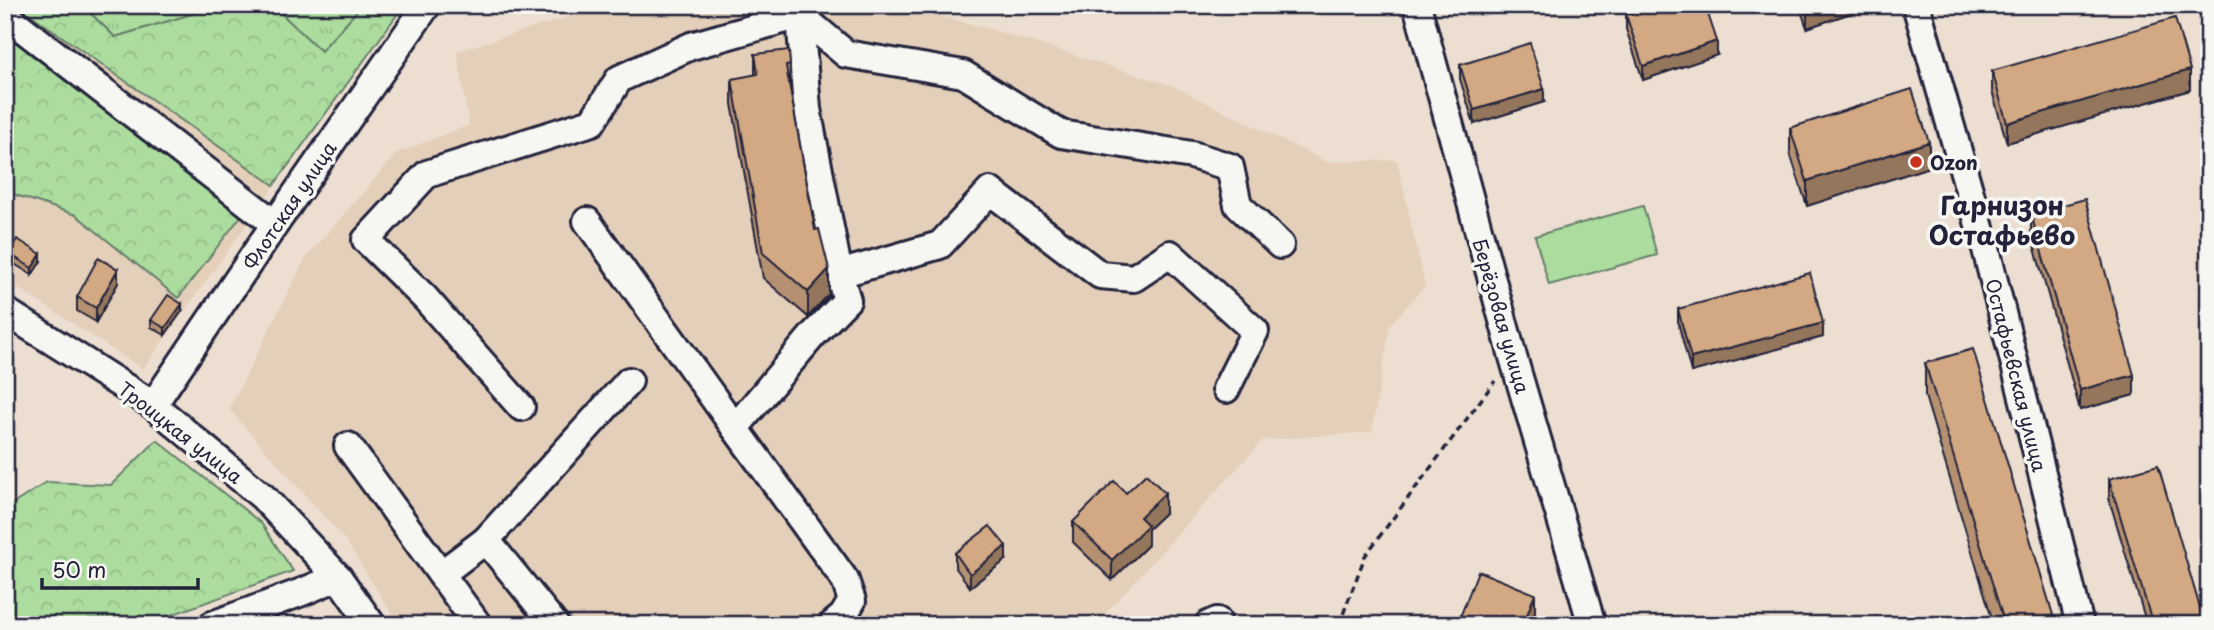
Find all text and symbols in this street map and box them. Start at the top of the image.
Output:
street label: Флотская улица [236,135,342,275]
place label: Ozon [1930,148,1978,176]
marker: Ozon [1908,154,1924,170]
district label: Гарнизон Остафьево [1929,185,2075,254]
street label: Берёзовая улица [1467,235,1537,397]
street label: Остафьевская улица [1979,275,2055,475]
street label: Троицкая улица [113,375,249,490]
scale bar [42,546,198,590]
text: 50 m [52,553,106,585]

